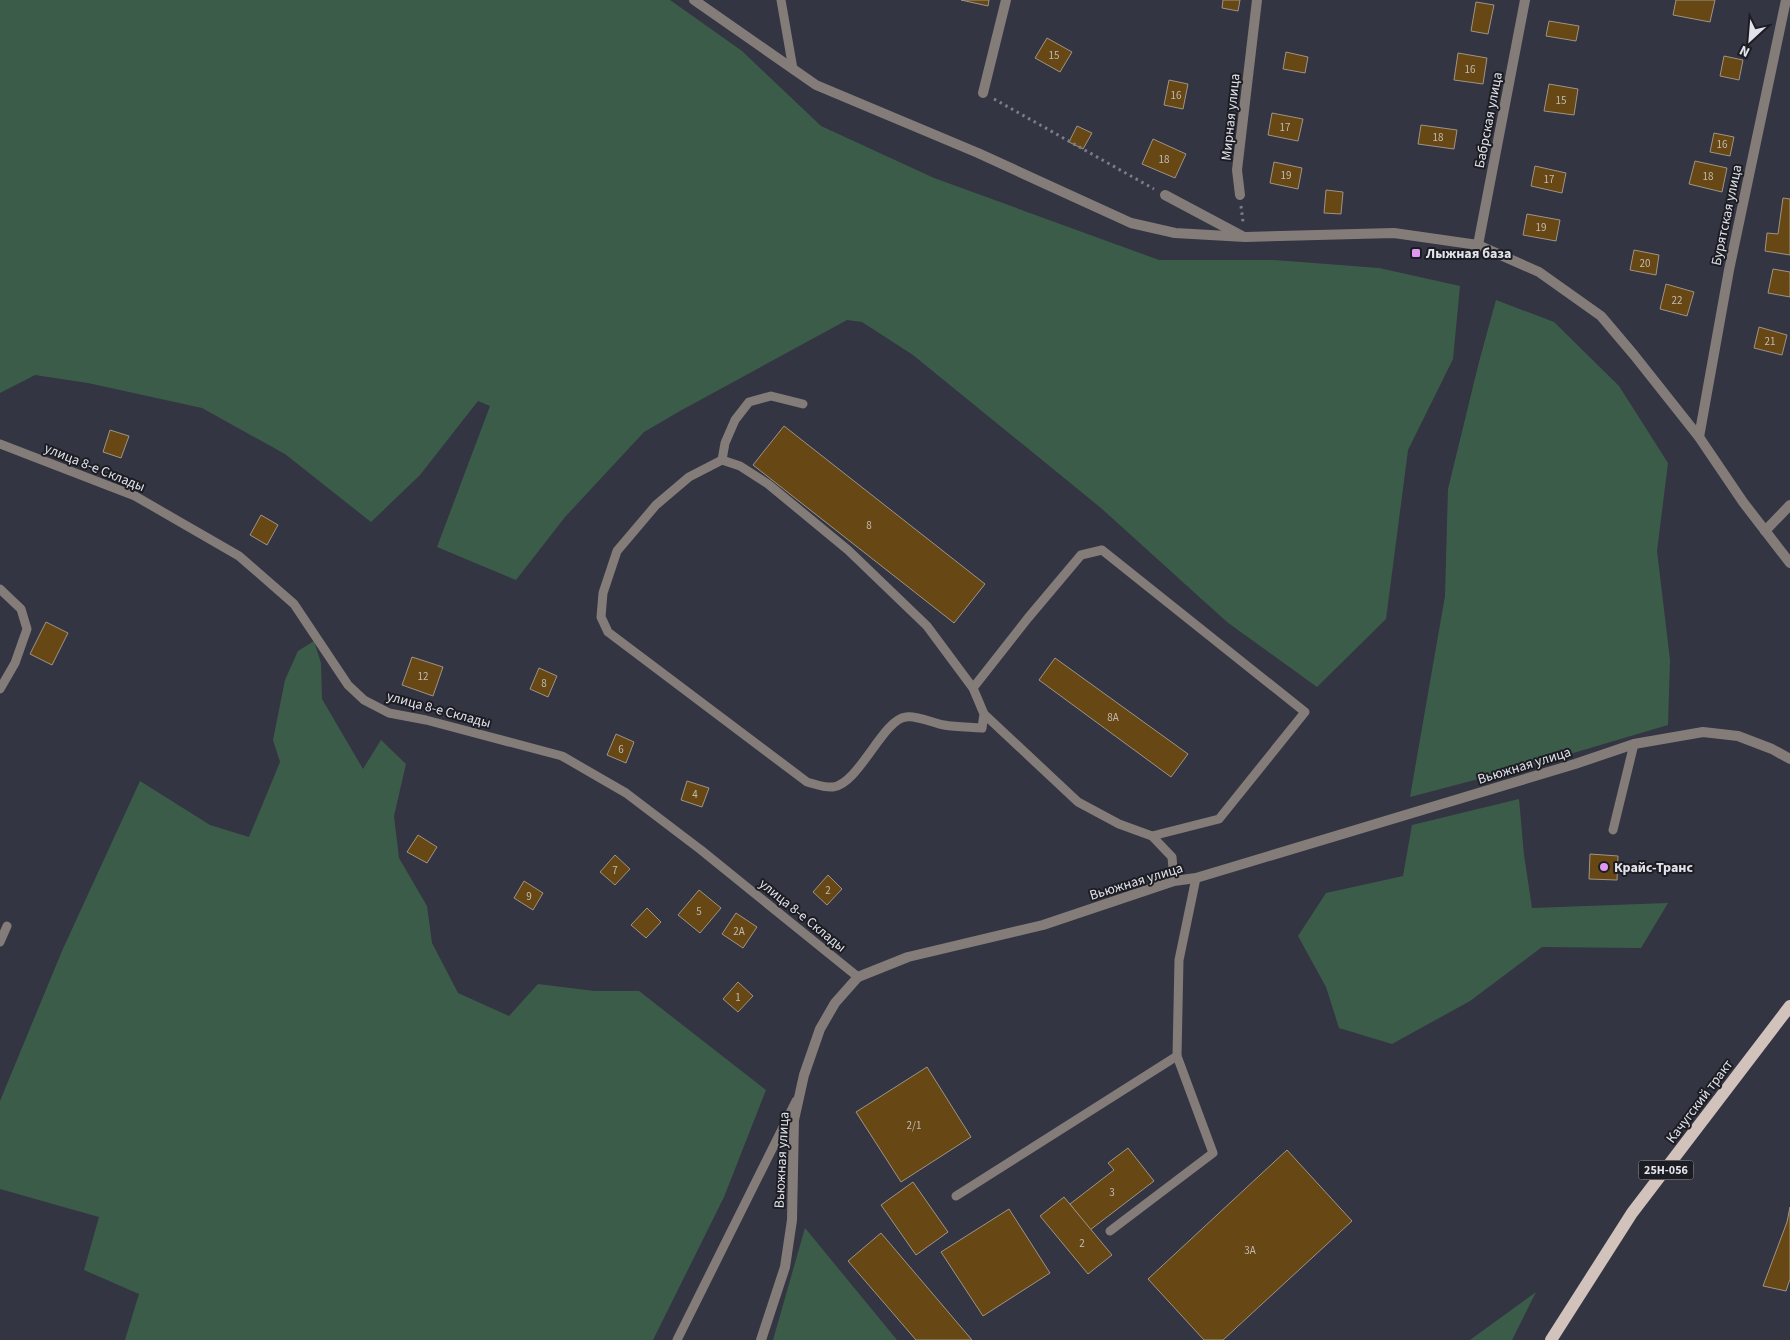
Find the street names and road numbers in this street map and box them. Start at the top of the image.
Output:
street label: Бабрская улица [1470,70,1508,170]
street label: Мирная улица [1216,73,1246,162]
street label: Бурятская улица [1707,163,1747,267]
street label: улица 8-е Склады [41,439,148,497]
street label: улица 8-е Склады [385,686,493,733]
street label: Вьюжная улица [1475,742,1573,790]
street label: Вьюжная улица [1087,858,1185,906]
street label: улица 8-е Склады [755,874,850,957]
street label: Качугский тракт [1662,1055,1738,1148]
street label: Вьюжная улица [769,1111,795,1209]
road number: 25Н-056 [1638,1160,1694,1180]

